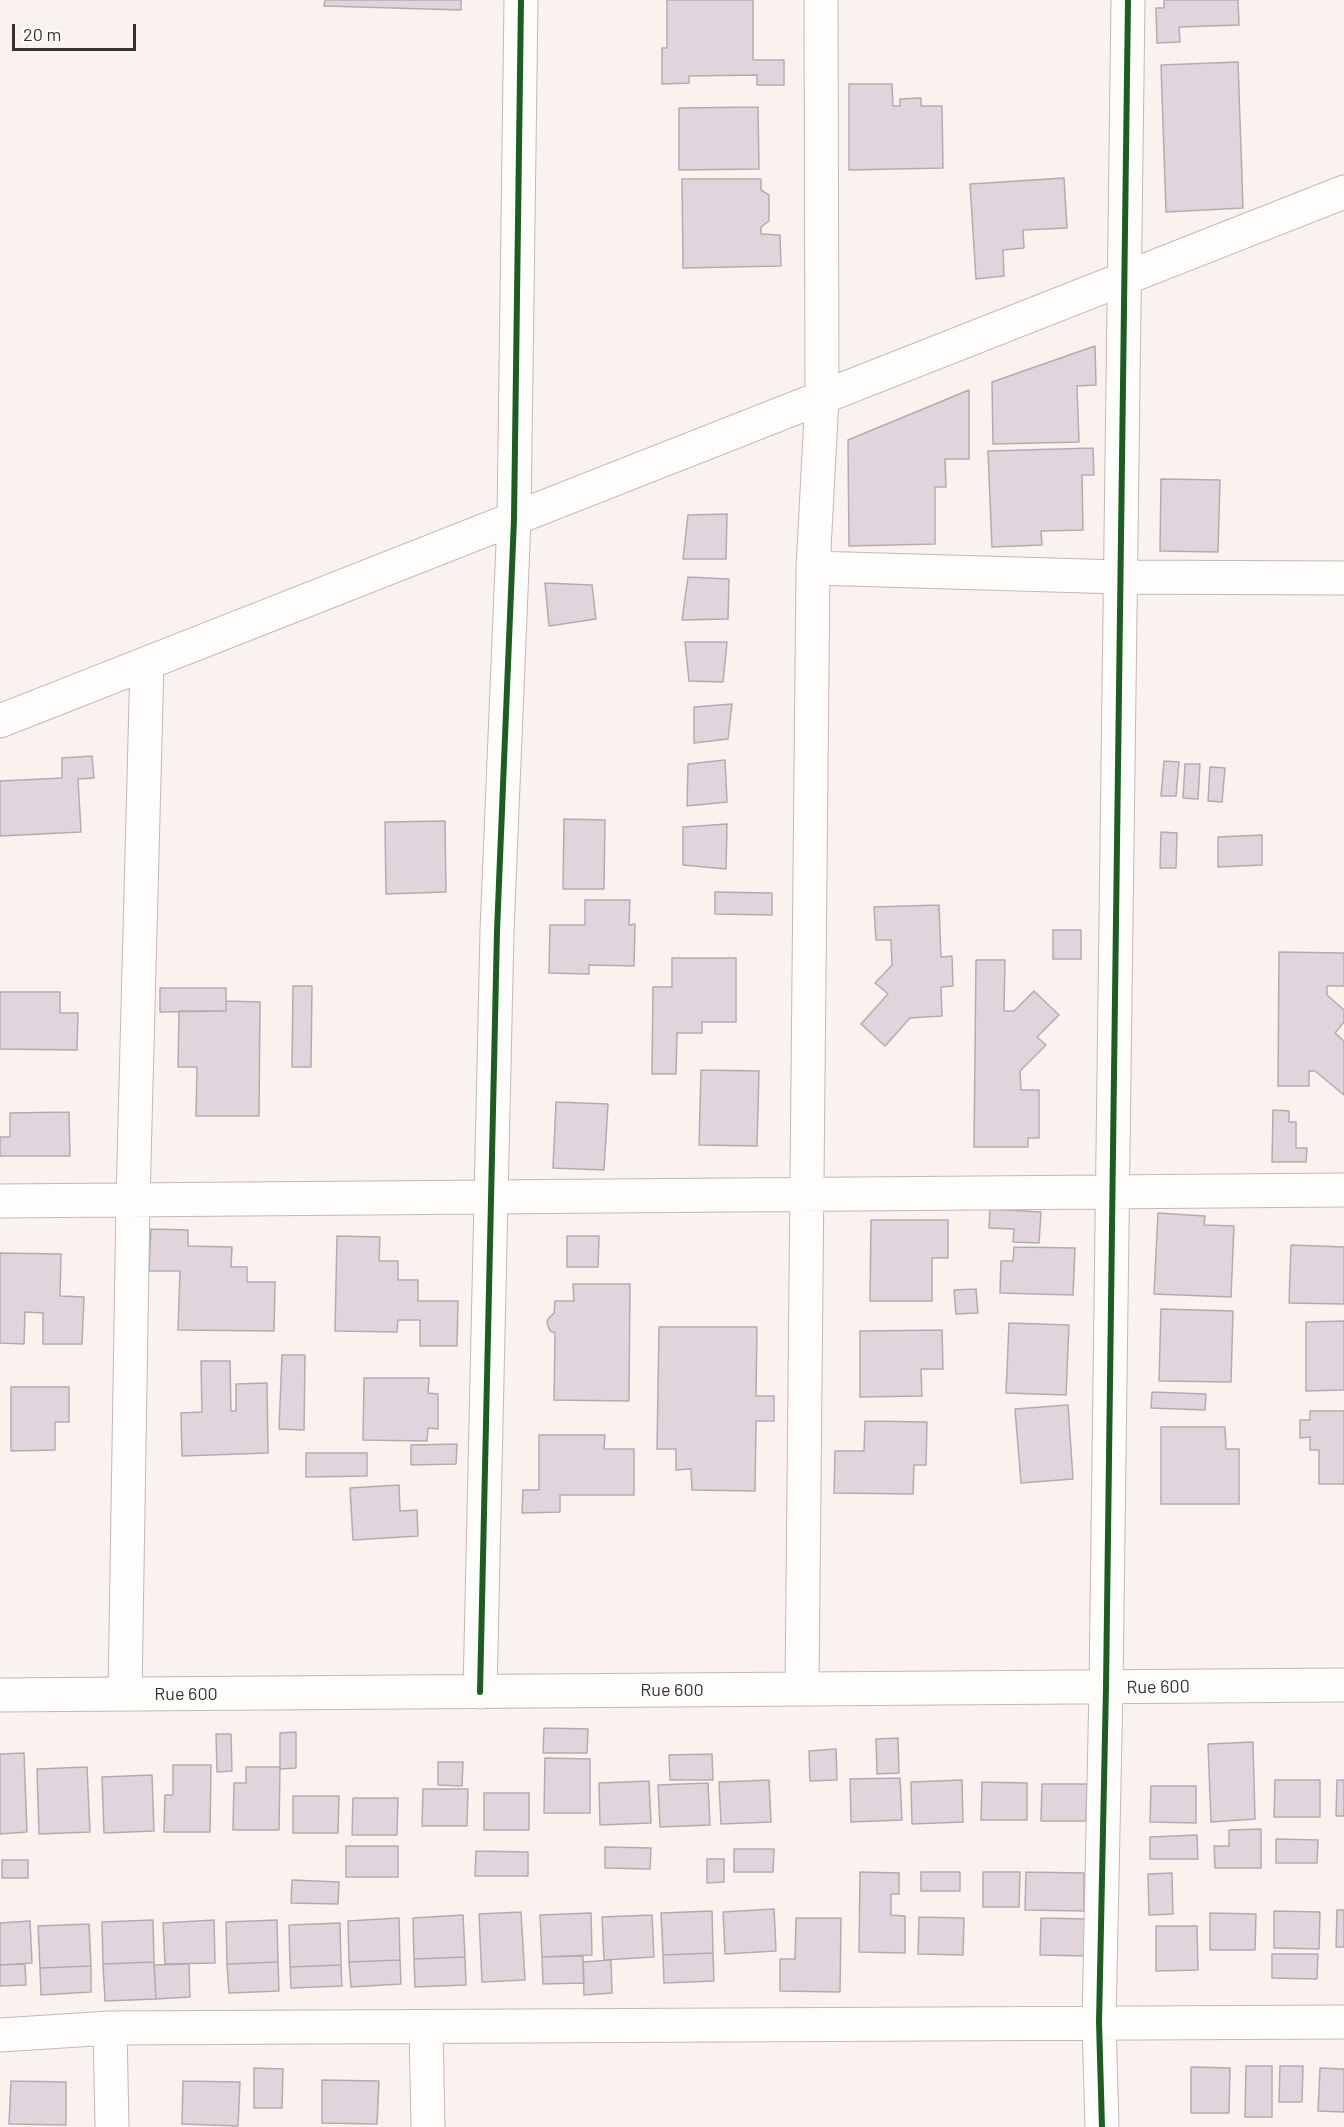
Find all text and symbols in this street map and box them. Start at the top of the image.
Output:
scale bar [15,12,140,50]
text: 20 m [23,23,61,45]
street label: Rue 600 [1126,1676,1190,1698]
street label: Rue 600 [640,1679,704,1701]
street label: Rue 600 [154,1683,218,1705]

